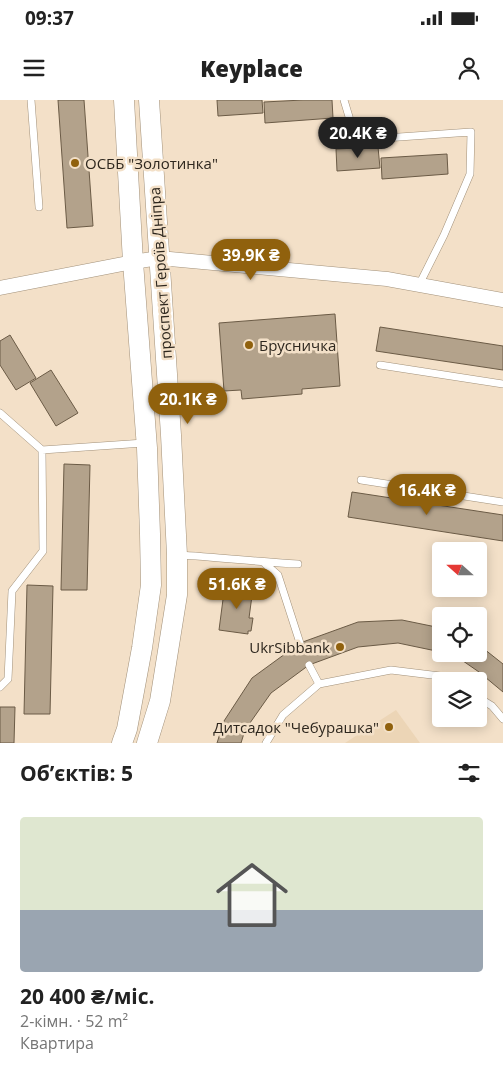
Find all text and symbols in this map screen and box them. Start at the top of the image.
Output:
text: 09:37 [25,5,74,31]
text: Keyplace [200,53,303,83]
icon: menu [20,54,48,82]
icon: person [455,54,483,82]
pin: 20.4K ₴ [312,117,404,159]
text: 20.4K ₴ [329,122,387,144]
place label: ОСББ "Золотинка" [85,153,218,173]
marker: ОСББ "Золотинка" [69,157,81,169]
street label: проспект Героїв Дніпра [144,186,176,360]
pin: 39.9K ₴ [205,238,297,281]
text: 39.9K ₴ [222,244,280,266]
place label: Брусничка [259,335,336,355]
marker: Брусничка [243,339,255,351]
pin: 20.1K ₴ [142,382,234,425]
text: 20.1K ₴ [159,388,217,410]
pin: 16.4K ₴ [381,474,473,516]
text: 16.4K ₴ [398,479,456,501]
north arrow [432,542,488,598]
map controls [432,542,487,727]
pin: 51.6K ₴ [191,568,283,610]
text: 51.6K ₴ [208,573,266,595]
button: locate [432,607,487,662]
place label: UkrSibbank [249,637,330,657]
marker: UkrSibbank [334,641,346,653]
button: layers [432,672,487,727]
place label: Дитсадок "Чебурашка" [213,717,379,737]
marker: Дитсадок "Чебурашка" [383,721,395,733]
text: Об’єктів: 5 [20,759,133,787]
icon: filters [455,759,483,787]
icon: home [207,850,297,940]
text: 20 400 ₴/міс. [20,982,155,1010]
text: 2-кімн. · 52 m² [20,1010,128,1032]
text: Квартира [20,1032,94,1054]

